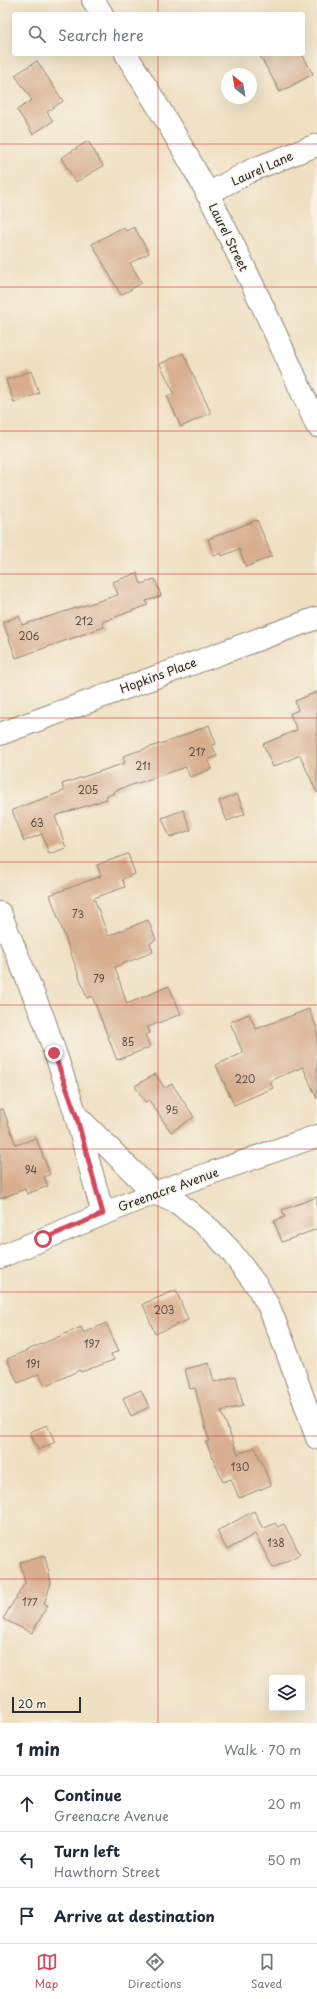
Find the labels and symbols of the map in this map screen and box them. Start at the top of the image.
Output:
north arrow [221,68,257,104]
street label: Laurel Lane [228,146,296,190]
street label: Laurel Street [205,200,253,274]
house number: 212 [75,613,93,628]
house number: 206 [19,628,39,643]
street label: Hopkins Place [117,653,199,697]
house number: 217 [189,744,206,759]
house number: 211 [135,758,151,773]
house number: 205 [78,782,98,797]
house number: 63 [30,815,44,830]
house number: 73 [72,906,84,921]
house number: 79 [93,971,105,986]
house number: 85 [122,1034,134,1049]
route end [45,1044,63,1062]
house number: 220 [235,1071,255,1086]
house number: 95 [166,1102,178,1117]
house number: 94 [25,1162,38,1177]
street label: Greenacre Avenue [115,1162,221,1216]
route start [34,1230,52,1248]
house number: 203 [154,1302,174,1317]
house number: 197 [84,1336,100,1351]
house number: 191 [26,1356,40,1371]
house number: 130 [231,1459,249,1474]
house number: 138 [267,1535,285,1550]
house number: 177 [22,1594,38,1609]
scale bar [12,1695,81,1714]

